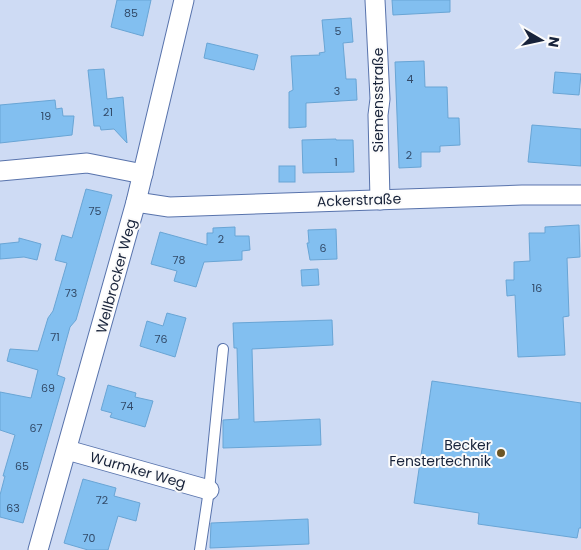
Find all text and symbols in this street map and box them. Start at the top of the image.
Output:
house number: 85 [124,5,138,21]
north arrow [516,15,566,65]
house number: 5 [335,23,342,39]
text: N [543,35,565,49]
street label: Siemensstraße [368,47,388,153]
house number: 4 [407,71,414,87]
house number: 3 [334,83,340,99]
house number: 21 [103,104,113,120]
house number: 19 [41,108,51,124]
house number: 2 [406,147,412,163]
house number: 1 [334,154,338,170]
street label: Ackerstraße [316,189,402,211]
house number: 75 [89,203,102,219]
street label: Wellbrocker Weg [91,216,141,336]
house number: 2 [218,231,224,247]
house number: 6 [320,240,327,256]
house number: 78 [173,252,186,268]
house number: 16 [532,280,542,296]
house number: 73 [65,285,77,301]
house number: 71 [50,329,60,345]
house number: 76 [155,331,168,347]
house number: 69 [41,380,55,396]
house number: 74 [121,398,134,414]
house number: 67 [30,420,43,436]
place label: Becker Fenstertechnik [389,435,492,471]
street label: Wurmker Weg [88,447,188,493]
marker: Becker Fenstertechnik [495,447,507,459]
house number: 65 [15,458,29,474]
house number: 72 [96,492,108,508]
house number: 63 [6,500,20,516]
house number: 70 [83,530,96,546]

